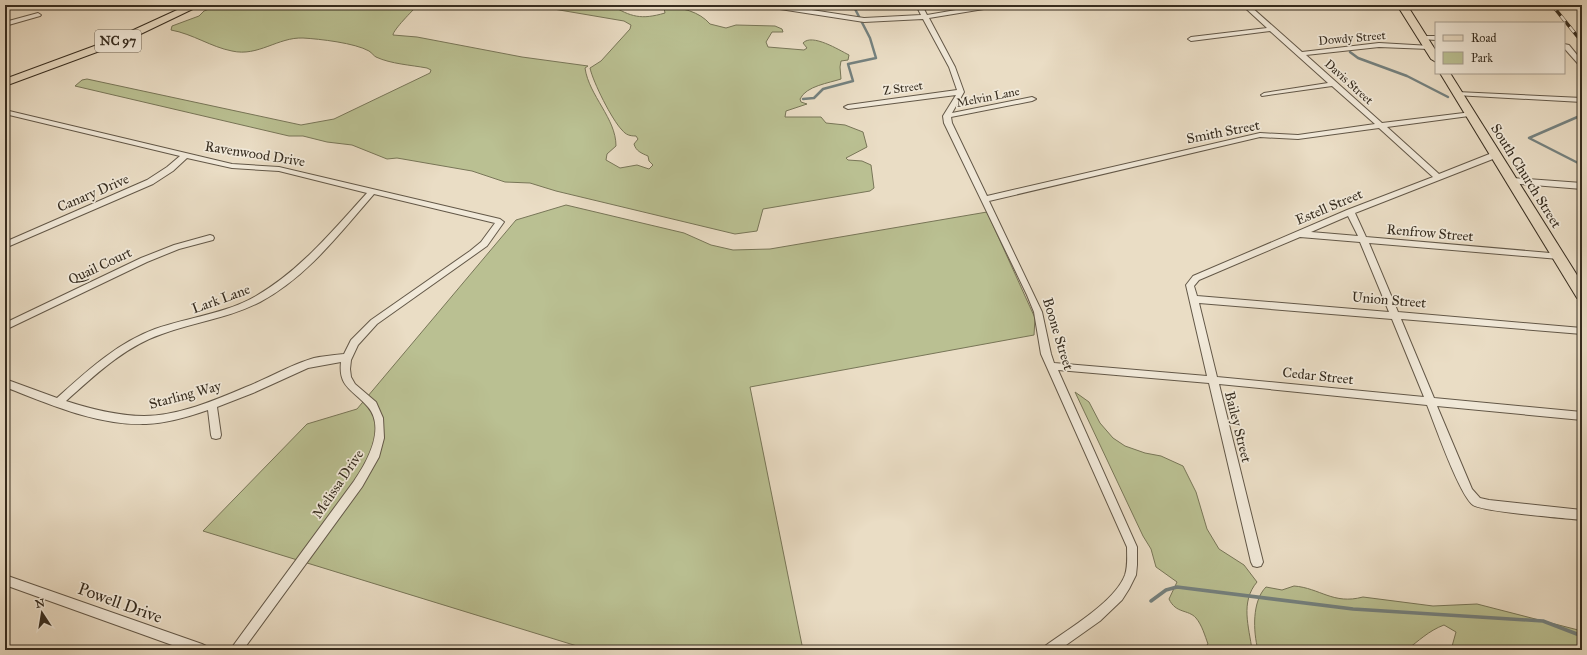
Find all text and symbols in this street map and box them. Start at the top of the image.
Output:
legend [1435,22,1565,74]
street label: Dowdy Street [1318,28,1387,48]
road number: NC 97 [95,30,141,52]
text: Road [1471,31,1497,45]
text: Park [1471,51,1493,65]
street label: Davis Street [1322,57,1377,108]
street label: Z Street [882,78,924,98]
street label: Melvin Lane [955,84,1021,110]
street label: Smith Street [1185,117,1261,147]
street label: South Church Street [1487,121,1565,231]
street label: Ravenwood Drive [204,138,307,170]
street label: Canary Drive [55,170,132,216]
street label: Estell Street [1293,185,1365,229]
street label: Renfrow Street [1386,221,1474,245]
street label: Quail Court [65,244,135,288]
street label: Lark Lane [190,281,253,317]
street label: Union Street [1351,288,1427,312]
street label: Boone Street [1039,296,1077,372]
street label: Cedar Street [1282,364,1354,388]
street label: Starling Way [147,377,223,413]
street label: Bailey Street [1221,390,1255,464]
street label: Melissa Drive [309,446,367,522]
street label: Powell Drive [75,578,165,628]
north arrow [22,593,62,633]
text: N [34,596,47,611]

